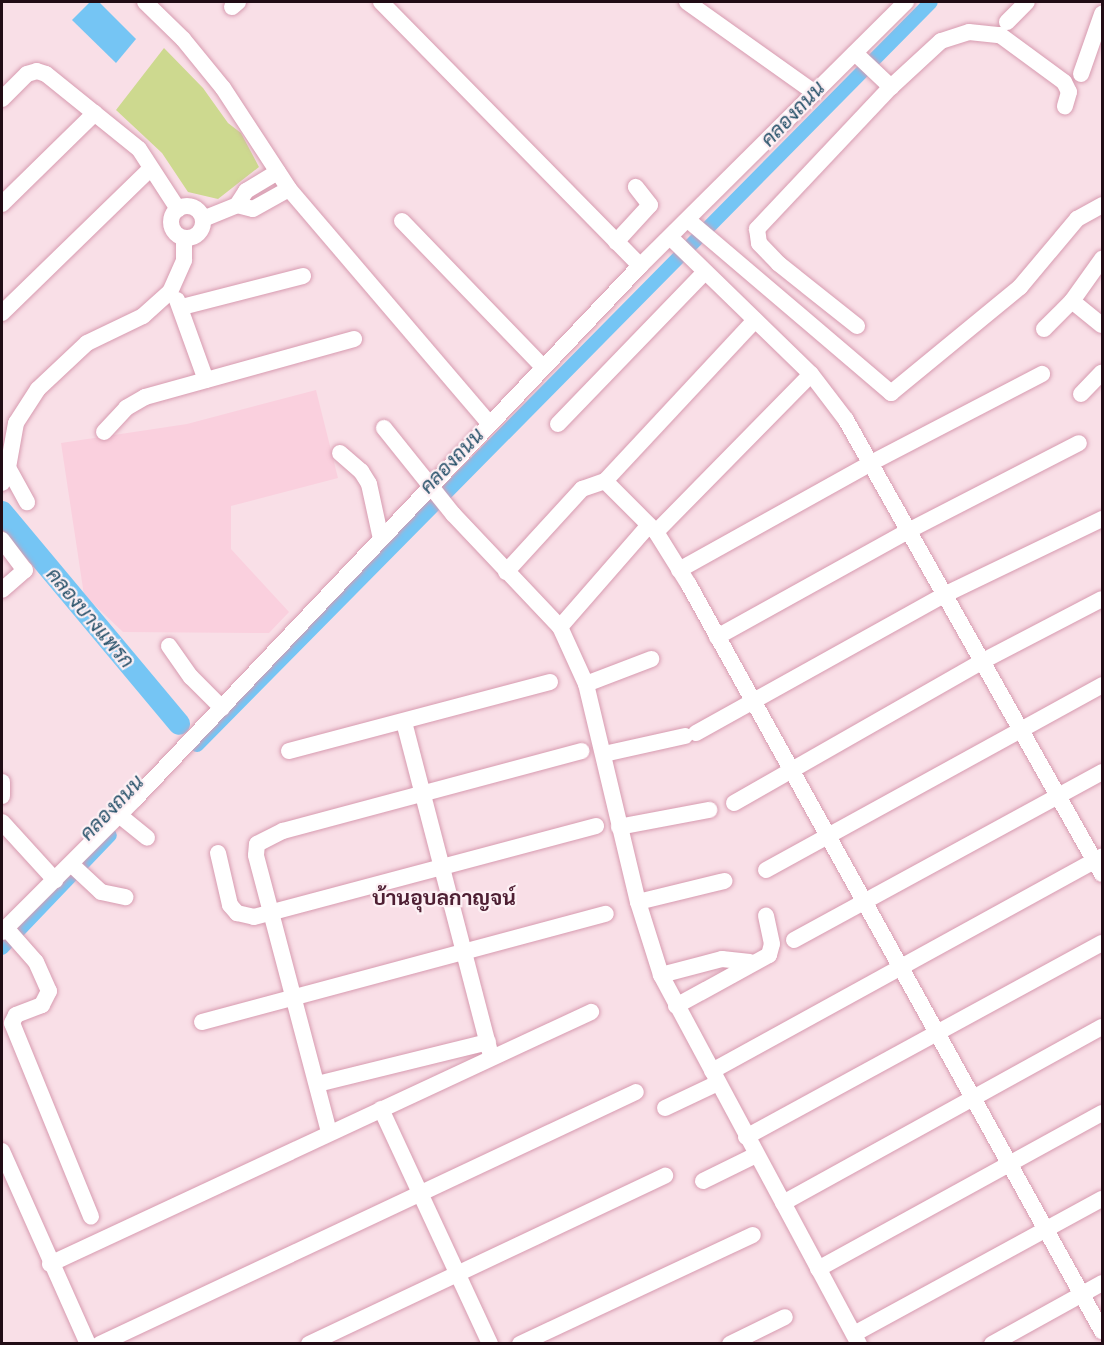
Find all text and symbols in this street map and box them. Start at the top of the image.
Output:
water label: คลองถนน [756,76,830,152]
water label: คลองถนน [415,423,489,499]
water label: คลองบางแพรก [41,563,139,673]
water label: คลองถนน [75,770,149,846]
district label: บ้านอุบลกาญจน์ [372,885,516,911]

